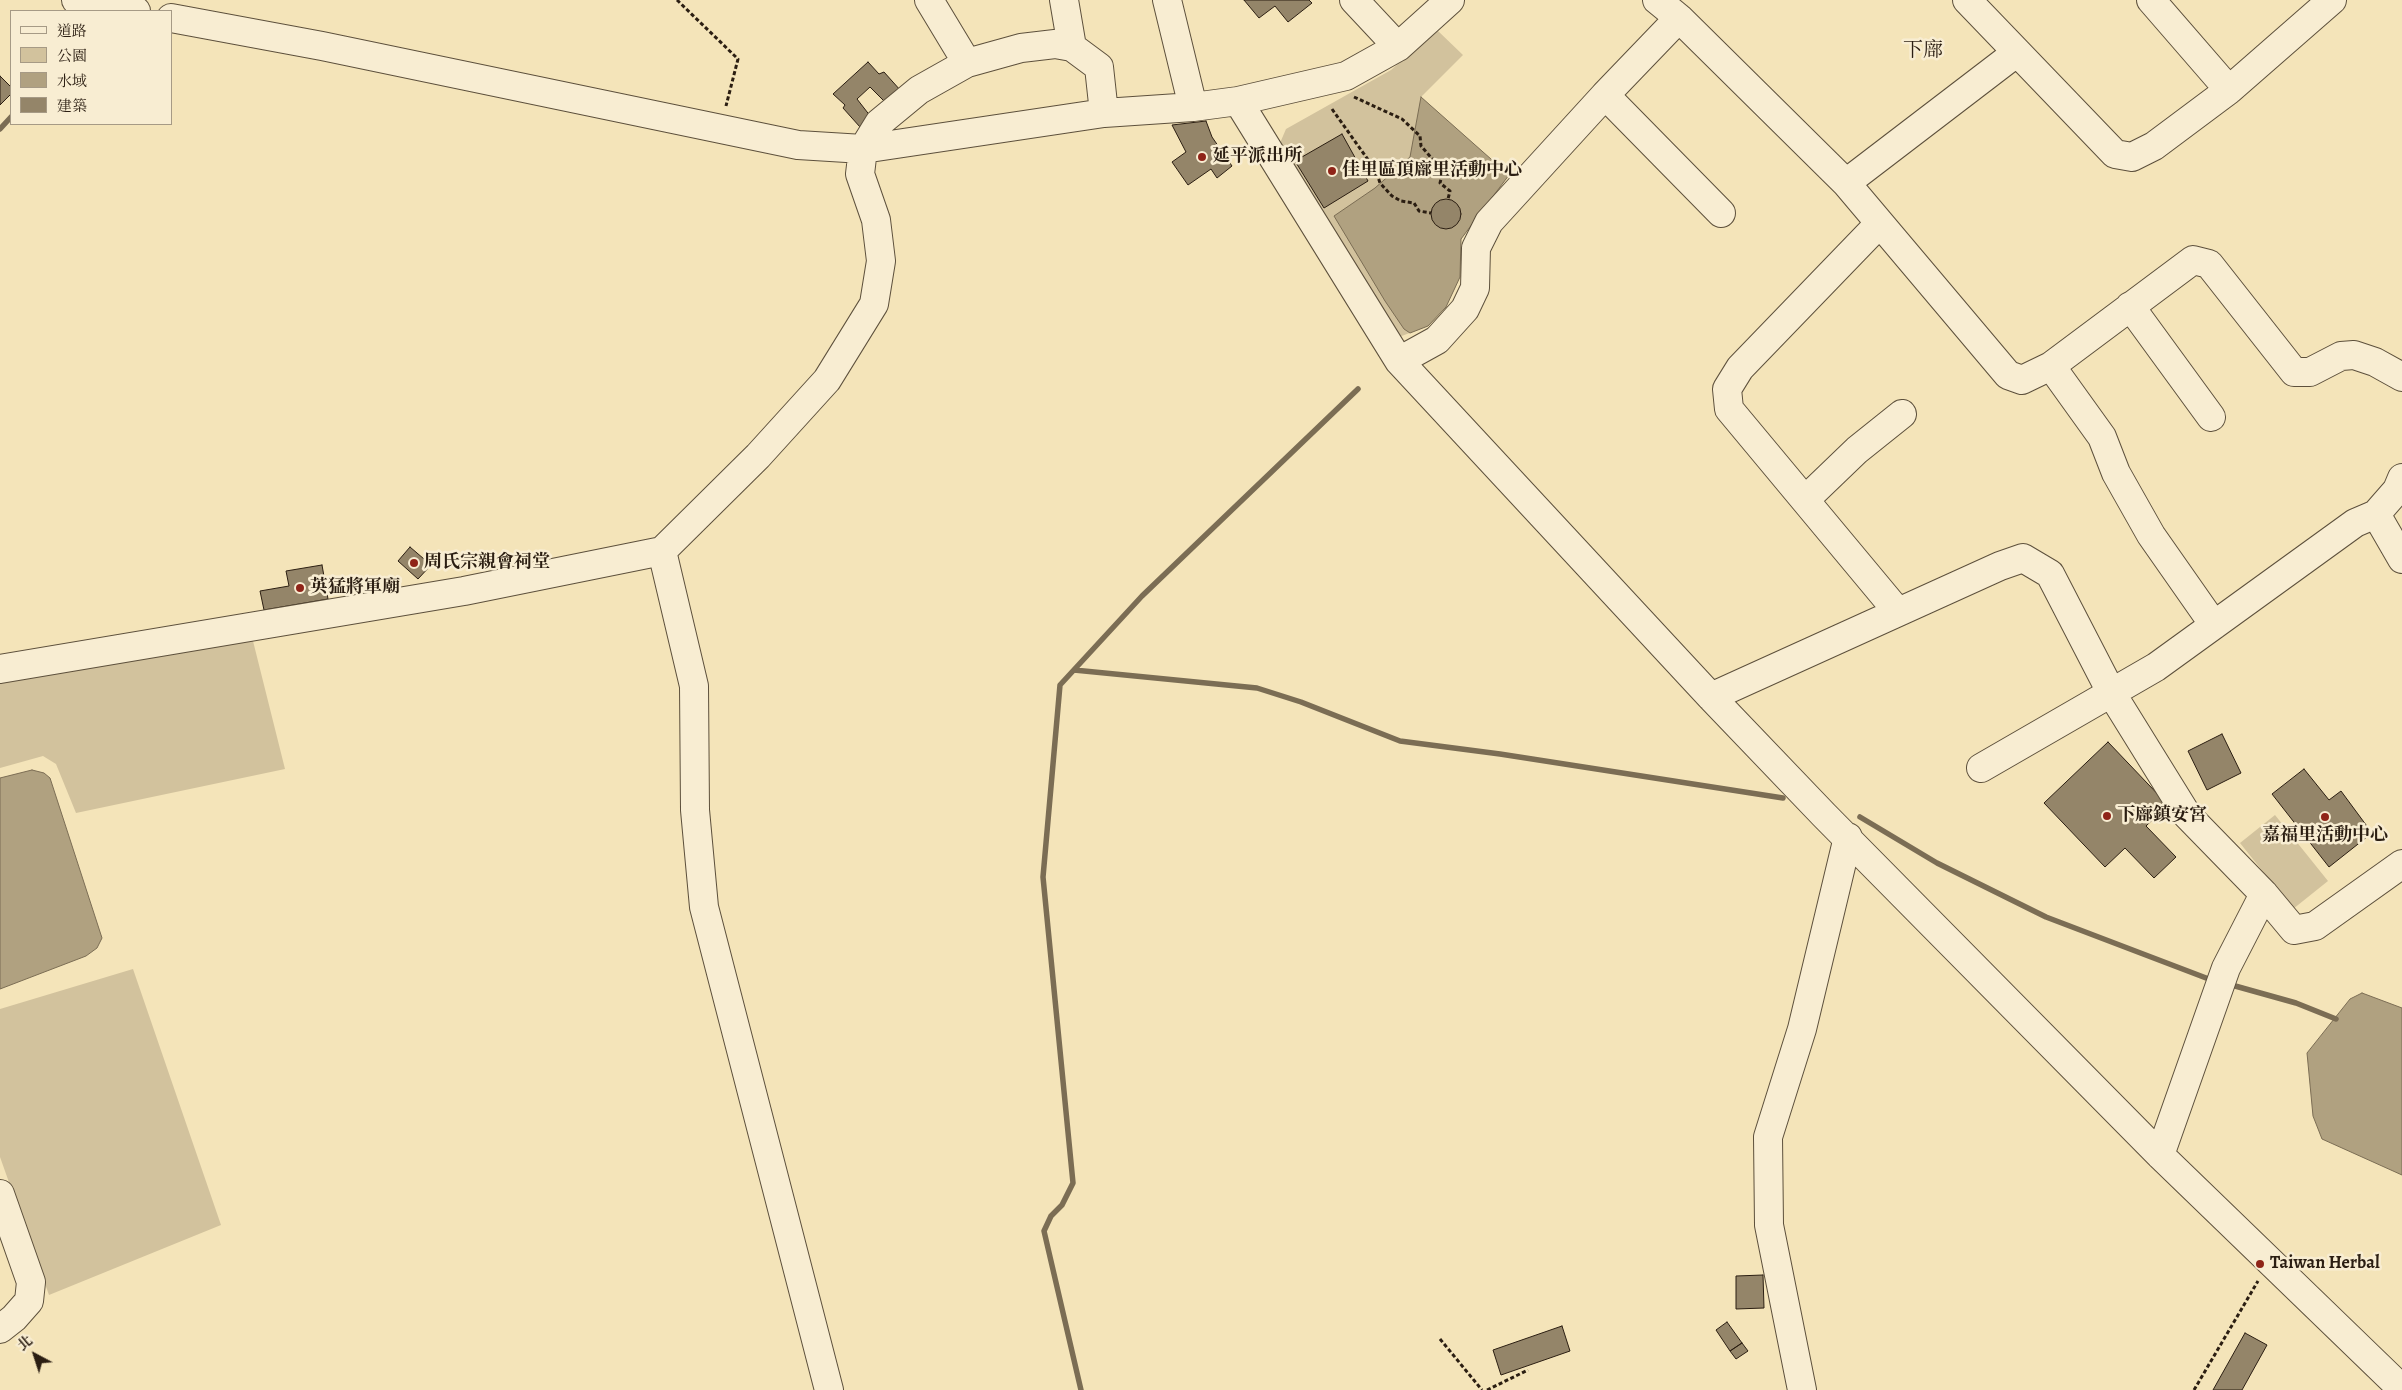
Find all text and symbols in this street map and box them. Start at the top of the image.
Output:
legend [10,10,172,125]
text: 道路 [57,21,87,41]
district label: 下廍 [1903,39,1943,63]
text: 公園 [57,46,87,66]
text: 水域 [57,71,87,91]
text: 建築 [57,96,87,116]
place label: 延平派出所 [1212,146,1302,168]
marker: 延平派出所 [1196,151,1208,163]
place label: 佳里區頂廍里活動中心 [1342,160,1522,182]
marker: 佳里區頂廍里活動中心 [1326,165,1338,177]
place label: 周氏宗親會祠堂 [424,552,550,574]
marker: 周氏宗親會祠堂 [408,557,420,569]
place label: 英猛將軍廟 [310,577,400,599]
marker: 英猛將軍廟 [294,582,306,594]
place label: 下廍鎮安宮 [2117,805,2207,827]
marker: 下廍鎮安宮 [2101,810,2113,822]
marker: 嘉福里活動中心 [2319,811,2331,823]
place label: 嘉福里活動中心 [2262,825,2388,847]
place label: Taiwan Herbal [2270,1253,2380,1275]
marker: Taiwan Herbal [2254,1258,2266,1270]
north arrow [10,1330,60,1380]
text: 北 [14,1331,37,1355]

